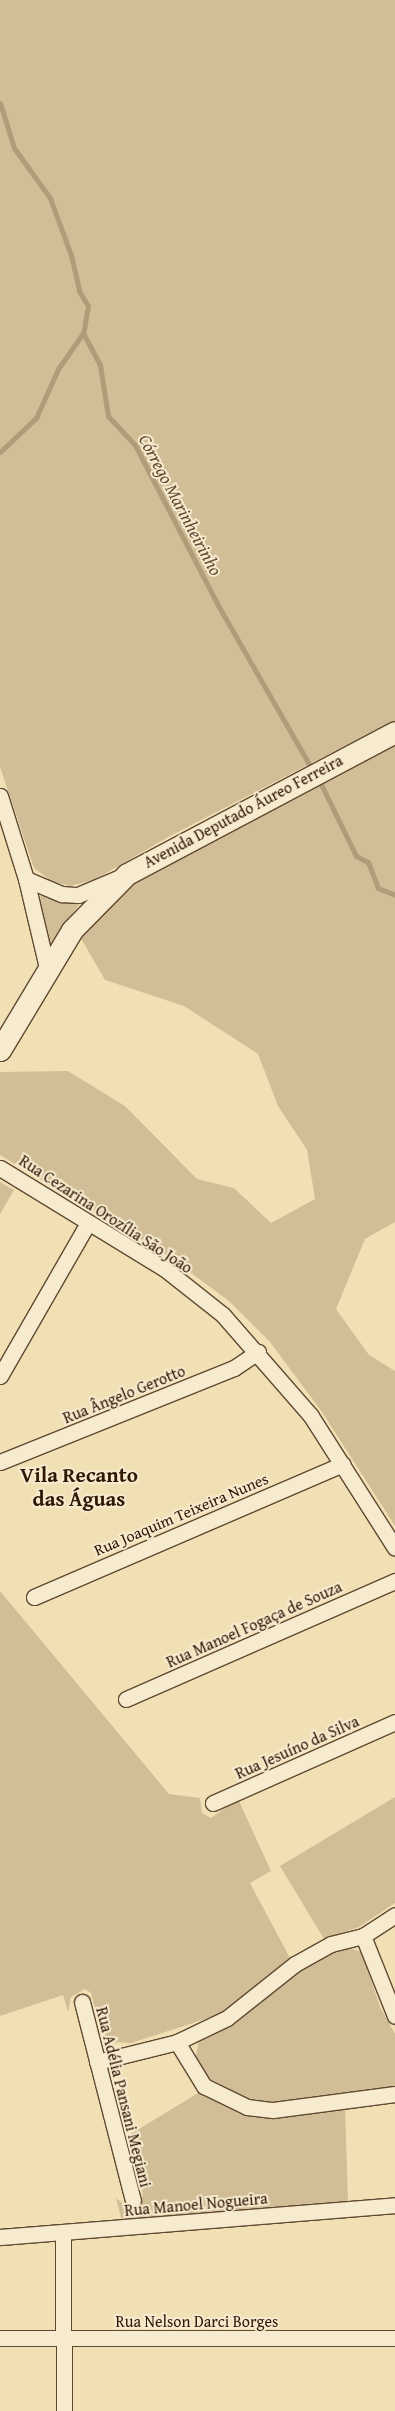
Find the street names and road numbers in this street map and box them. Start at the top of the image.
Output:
street label: Avenida Deputado Áureo Ferreira [140,750,346,872]
street label: Rua Cezarina Orozília São João [16,1151,196,1277]
street label: Rua Ângelo Gerotto [60,1361,188,1427]
street label: Rua Joaquim Teixeira Nunes [91,1469,271,1559]
street label: Rua Manoel Fogaça de Souza [163,1577,345,1671]
street label: Rua Jesuíno da Silva [232,1711,362,1783]
street label: Rua Adélia Pansani Megiani [92,2005,156,2189]
street label: Rua Manoel Nogueira [124,2188,268,2220]
street label: Rua Nelson Darci Borges [116,2311,278,2331]

